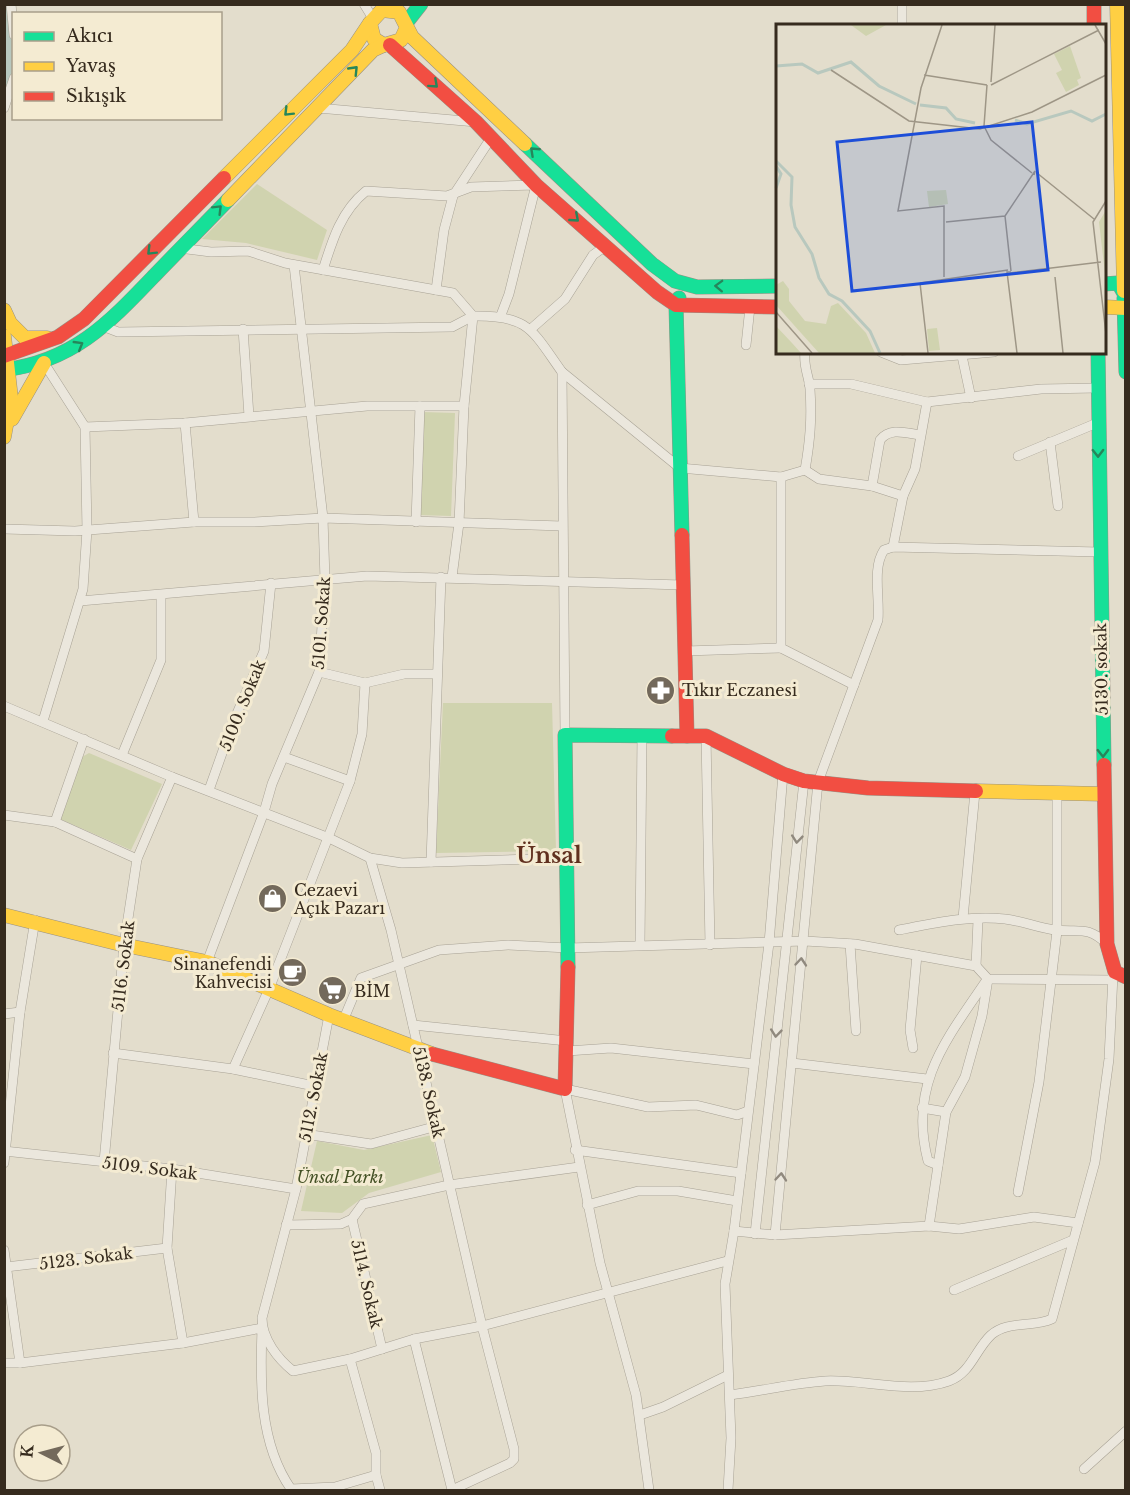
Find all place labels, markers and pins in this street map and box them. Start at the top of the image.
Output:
pharmacy icon: Tıkır Eczanesi [645,674,677,706]
place label: Tıkır Eczanesi [682,680,798,700]
place label: Cezaevi Açık Pazarı [293,880,385,918]
shop icon: Cezaevi Açık Pazarı [257,883,289,915]
place label: Sinanefendi Kahvecisi [173,954,273,992]
cafe icon: Sinanefendi Kahvecisi [277,957,309,989]
supermarket icon: BİM [317,975,349,1007]
place label: BİM [354,981,390,1001]

